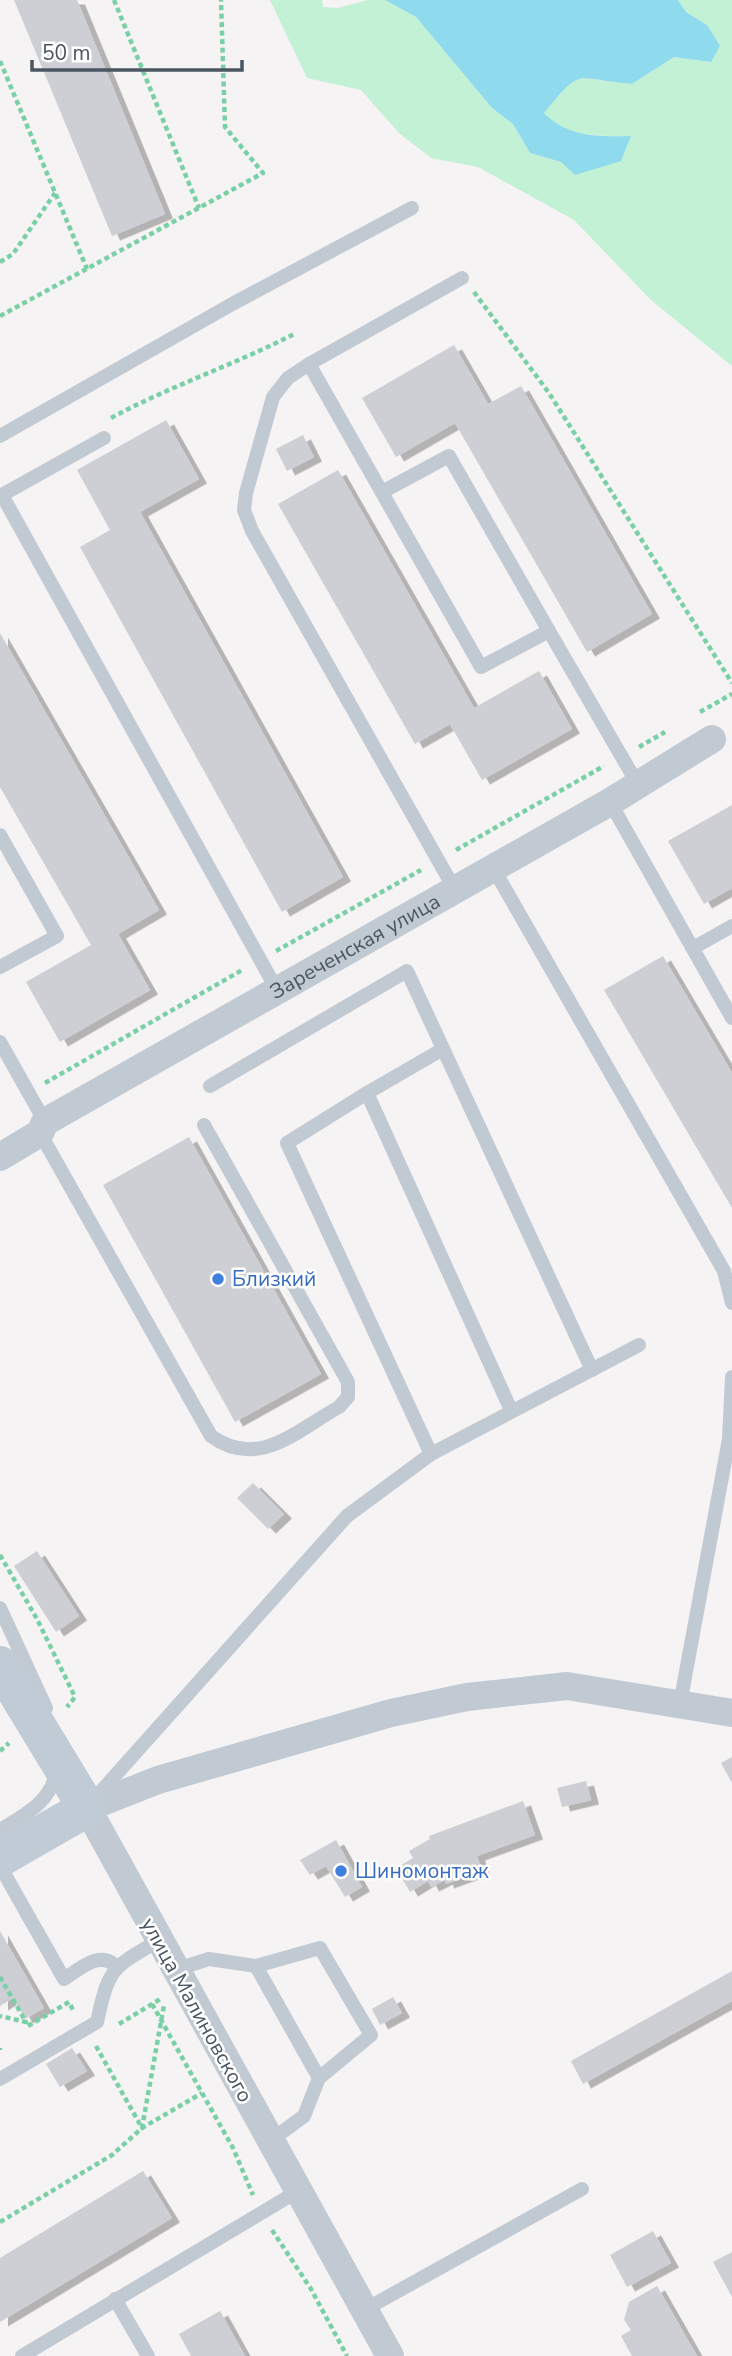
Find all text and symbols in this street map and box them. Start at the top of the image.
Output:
scale bar [32,28,242,72]
text: 50 m [42,39,91,67]
street label: Зареченская улица [265,887,445,1006]
place label: Близкий [232,1265,316,1293]
marker: Близкий [210,1271,226,1287]
place label: Шиномонтаж [355,1857,489,1885]
marker: Шиномонтаж [333,1863,349,1879]
street label: улица Малиновского [135,1913,259,2107]

